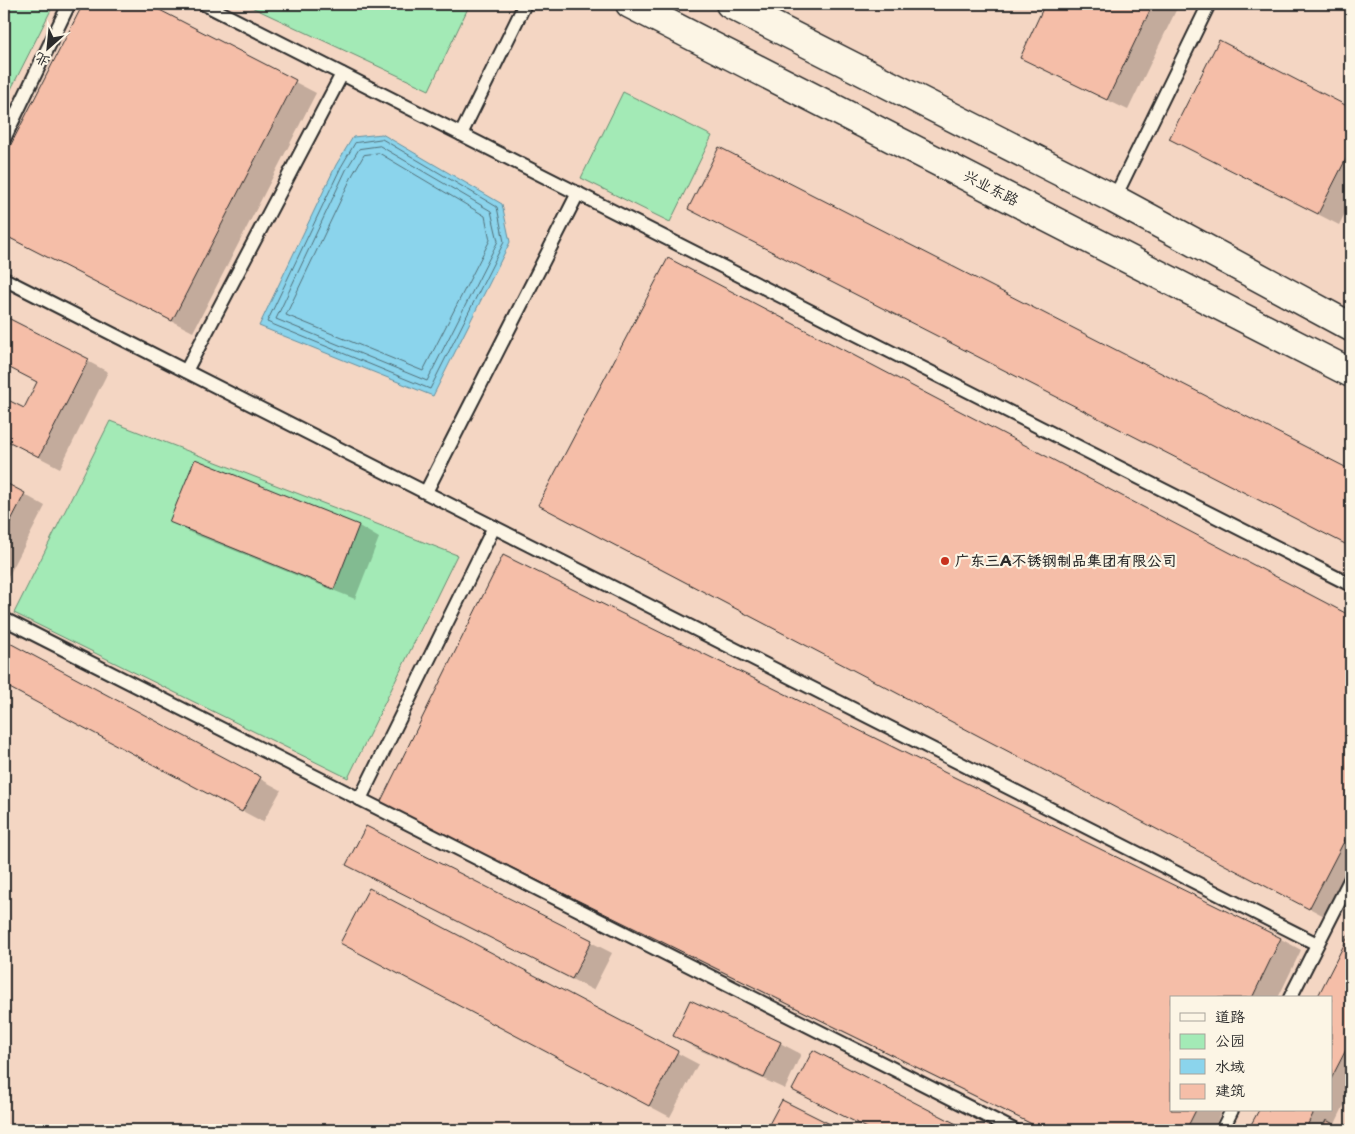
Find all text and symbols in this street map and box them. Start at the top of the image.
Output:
north arrow [22,22,72,72]
text: 北 [31,47,53,73]
street label: 兴业东路 [960,163,1024,211]
place label: 广东三A不锈钢制品集团有限公司 [955,548,1177,571]
marker: 广东三A不锈钢制品集团有限公司 [939,555,951,567]
legend [1170,996,1332,1112]
text: 道路 [1215,1004,1245,1027]
text: 公园 [1215,1028,1245,1051]
text: 水域 [1215,1054,1245,1077]
text: 建筑 [1215,1078,1245,1101]

